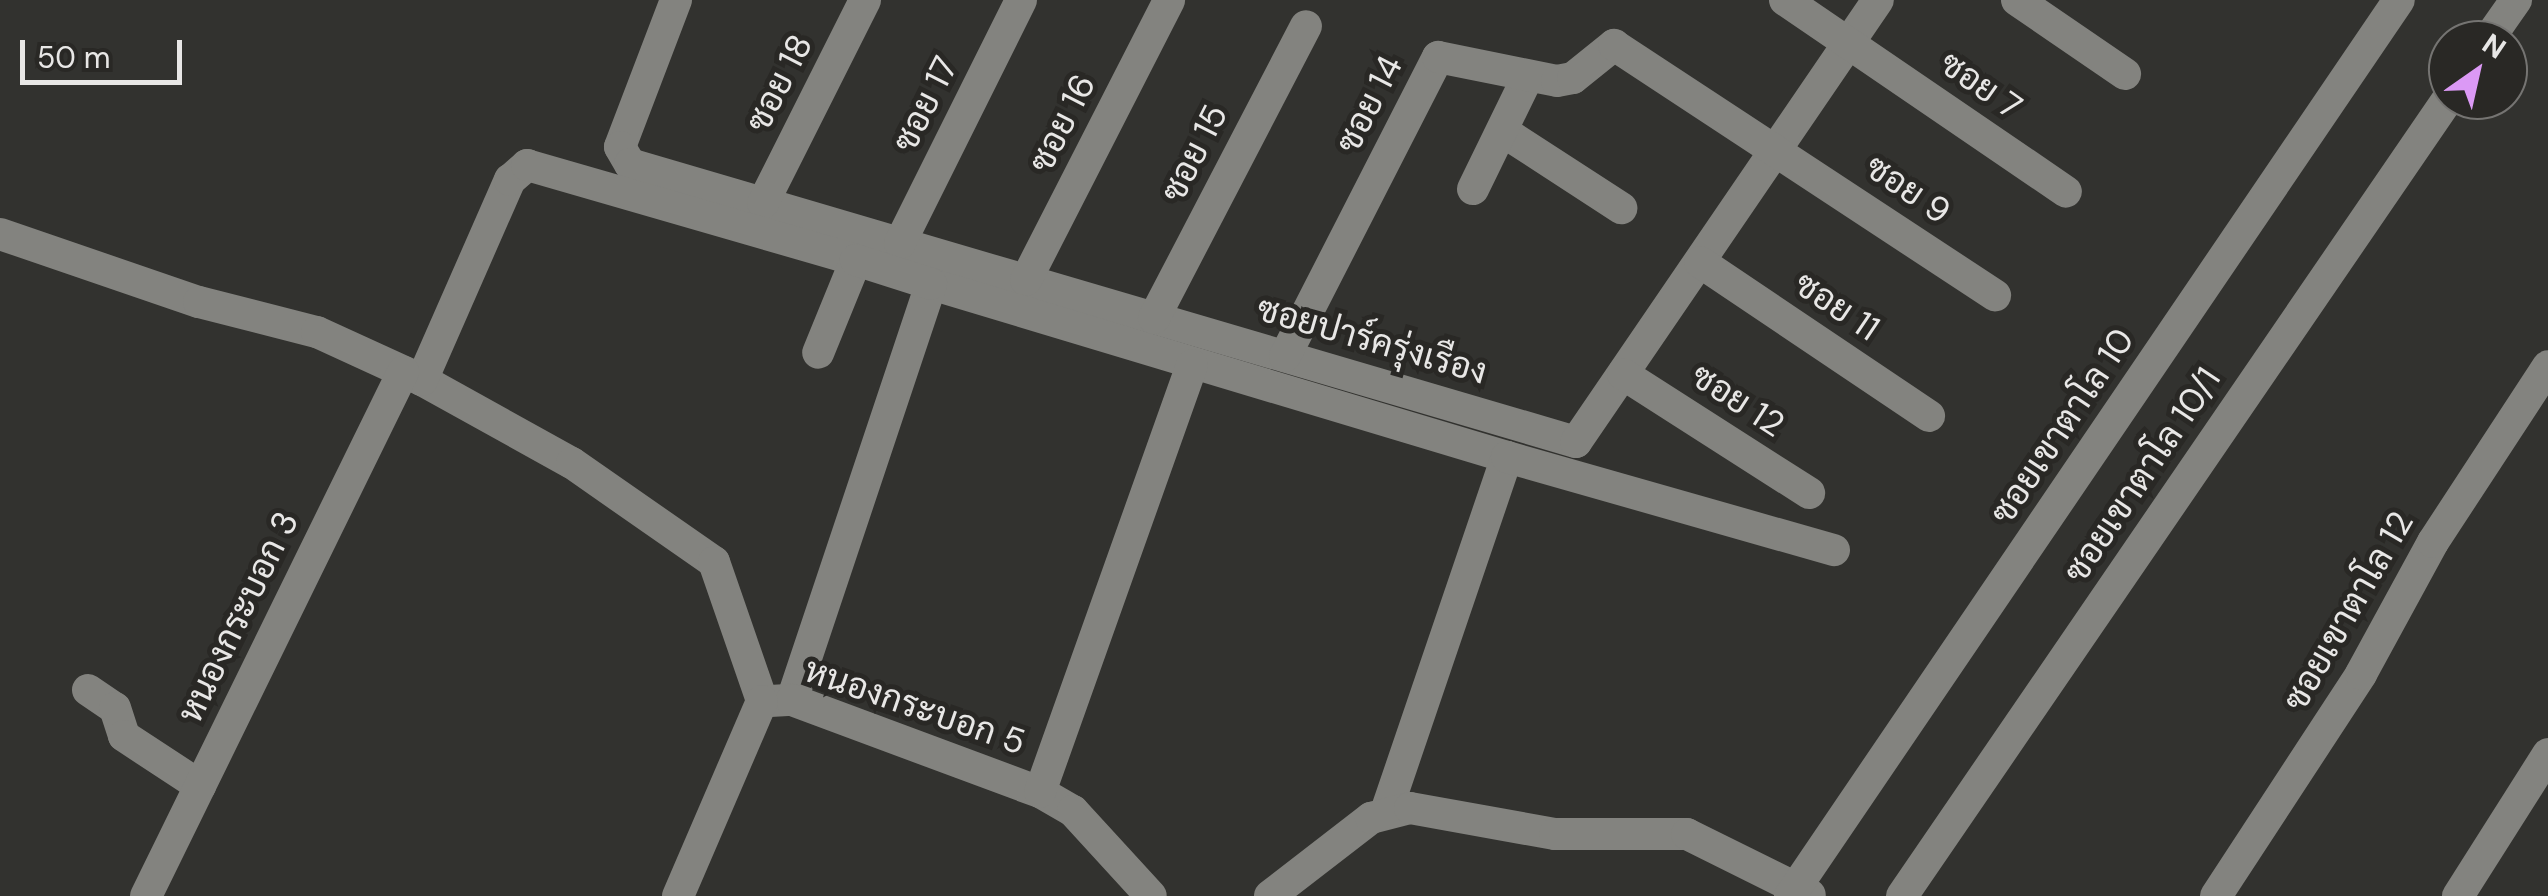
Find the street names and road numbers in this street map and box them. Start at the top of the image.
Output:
street label: ซอย 18 [737,27,821,139]
street label: ซอย 7 [1932,42,2030,128]
street label: ซอย 14 [1327,48,1411,160]
street label: ซอย 17 [883,49,967,159]
street label: ซอย 16 [1020,67,1104,179]
street label: ซอย 15 [1152,97,1236,209]
street label: ซอย 9 [1858,145,1958,233]
street label: ซอย 11 [1787,263,1887,349]
street label: ซอยปาร์ครุ่งเรือง [1252,287,1492,393]
street label: ซอยเขาตาโล 10 [1981,320,2143,532]
street label: ซอย 12 [1684,354,1792,446]
street label: ซอยเขาตาโล 10/1 [2055,360,2229,590]
street label: หนองกระบอก 3 [169,504,307,730]
street label: ซอยเขาตาโล 12 [2274,504,2422,718]
street label: หนองกระบอก 5 [799,649,1031,763]

